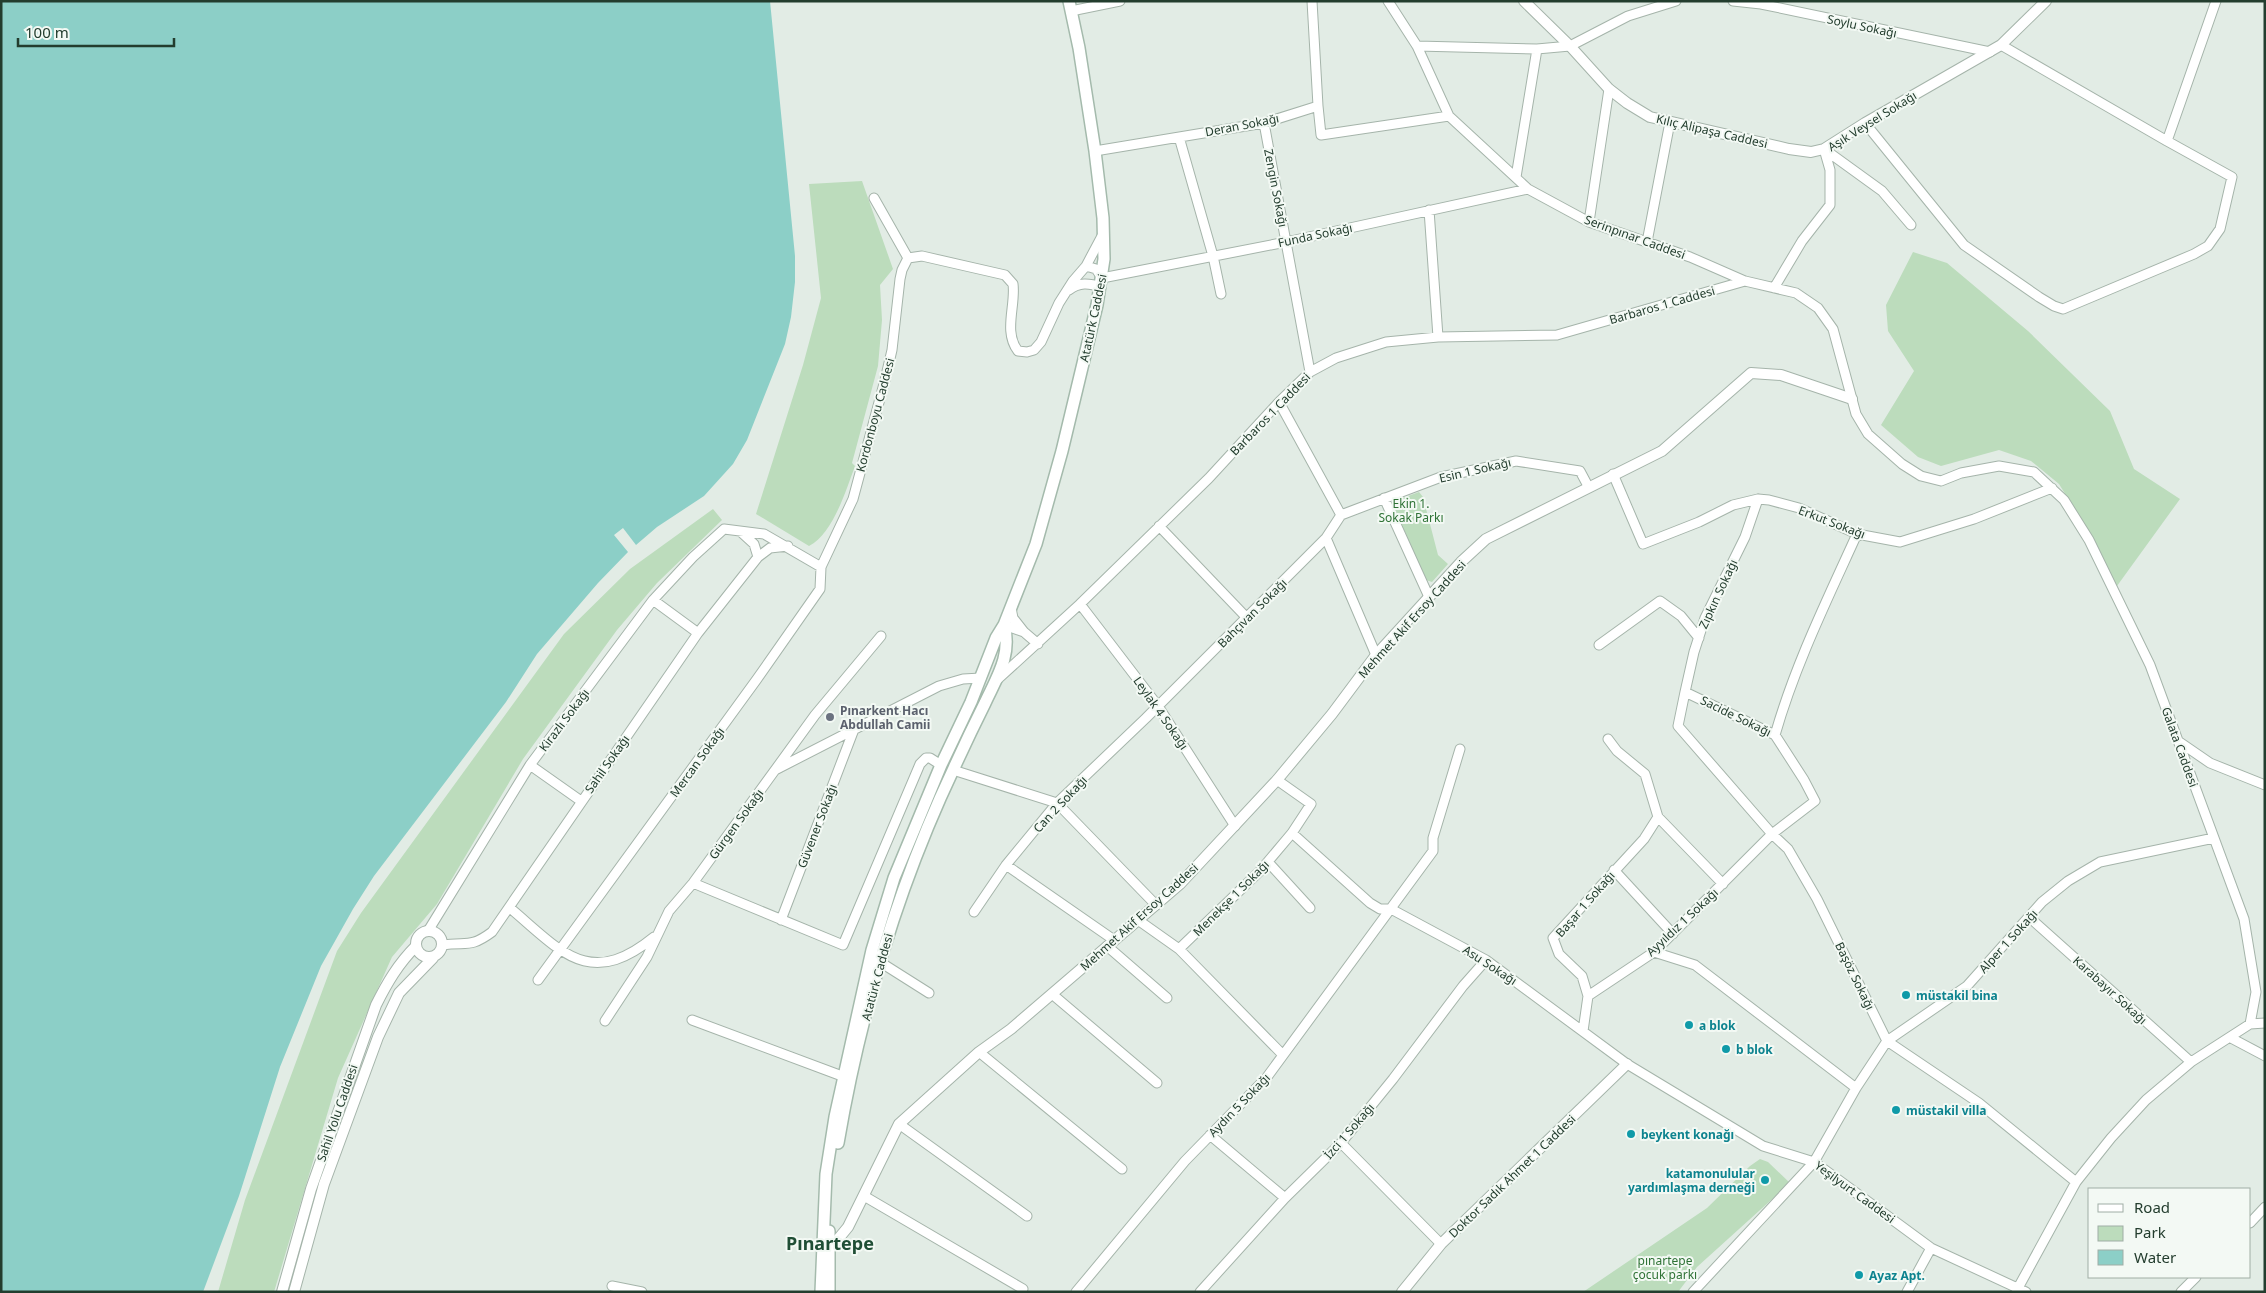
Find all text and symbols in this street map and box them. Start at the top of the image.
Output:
street label: Soylu Sokağı [1826,10,1898,42]
scale bar [18,15,174,47]
text: 100 m [25,22,69,42]
street label: Aşık Veysel Sokağı [1824,87,1920,155]
street label: Deran Sokağı [1204,110,1280,140]
street label: Kılıç Alipaşa Caddesi [1655,110,1769,152]
street label: Zengin Sokağı [1260,147,1292,229]
street label: Serinpınar Caddesi [1582,211,1688,263]
street label: Funda Sokağı [1276,219,1354,251]
street label: Atatürk Caddesi [1075,272,1111,364]
street label: Barbaros 1 Caddesi [1607,282,1717,328]
street label: Kordonboyu Caddesi [852,356,898,474]
street label: Barbaros 1 Caddesi [1226,369,1314,459]
street label: Esin 1 Sokağı [1437,453,1513,487]
park label: Ekin 1. Sokak Parkı [1379,495,1443,526]
street label: Erkut Sokağı [1796,501,1868,543]
street label: Mehmet Akif Ersoy Caddesi [1354,556,1470,682]
street label: Zıpkın Sokağı [1694,556,1742,632]
street label: Bahçıvan Sokağı [1214,575,1290,651]
street label: Leylak 4 Sokağı [1129,673,1193,753]
street label: Kirazlı Sokağı [535,685,593,755]
street label: Sacide Sokağı [1698,692,1774,740]
place label: Pınarkent Hacı Abdullah Camii [840,702,930,733]
street label: Galata Caddesi [2158,705,2202,789]
marker: Pınarkent Hacı Abdullah Camii [824,711,836,723]
street label: Mercan Sokağı [666,723,728,801]
street label: Sahil Sokağı [581,731,633,797]
street label: Can 2 Sokağı [1029,772,1091,836]
street label: Güvener Sokağı [793,782,841,870]
street label: Gürgen Sokağı [705,785,767,863]
street label: Menekşe 1 Sokağı [1189,856,1273,940]
street label: Mehmet Akif Ersoy Caddesi [1076,859,1202,975]
street label: Başar 1 Sokağı [1552,867,1618,941]
street label: Ayyıldız 1 Sokağı [1642,884,1722,960]
street label: Alper 1 Sokağı [1975,905,2041,977]
street label: Atatürk Caddesi [857,931,897,1023]
street label: Başöz Sokağı [1831,939,1879,1013]
street label: Asu Sokağı [1460,941,1520,989]
street label: Karabayır Sokağı [2069,952,2151,1028]
place label: müstakil bina [1916,987,1998,1004]
marker: müstakil bina [1900,989,1912,1001]
place label: a blok [1699,1017,1736,1034]
marker: a blok [1683,1019,1695,1031]
place label: b blok [1736,1041,1773,1058]
marker: b blok [1720,1043,1732,1055]
street label: Sahil Yolu Caddesi [312,1062,362,1164]
street label: Aydın 5 Sokağı [1204,1070,1274,1140]
street label: İzci 1 Sokağı [1320,1099,1378,1163]
place label: müstakil villa [1906,1102,1986,1119]
marker: müstakil villa [1890,1104,1902,1116]
street label: Doktor Sadık Ahmet 1 Caddesi [1445,1111,1579,1241]
place label: beykent konağı [1641,1126,1734,1143]
marker: beykent konağı [1625,1128,1637,1140]
street label: Yeşilyurt Caddesi [1811,1157,1899,1227]
place label: katamonulular yardımlaşma derneği [1628,1165,1756,1196]
marker: katamonulular yardımlaşma derneği [1759,1174,1771,1186]
legend [2088,1188,2251,1278]
text: Road [2134,1197,2170,1217]
text: Park [2134,1222,2166,1242]
district label: Pınartepe [786,1231,874,1255]
text: Water [2134,1247,2176,1267]
park label: pınartepe çocuk parkı [1633,1252,1697,1283]
place label: Ayaz Apt. [1869,1267,1925,1284]
marker: Ayaz Apt. [1853,1269,1865,1281]

